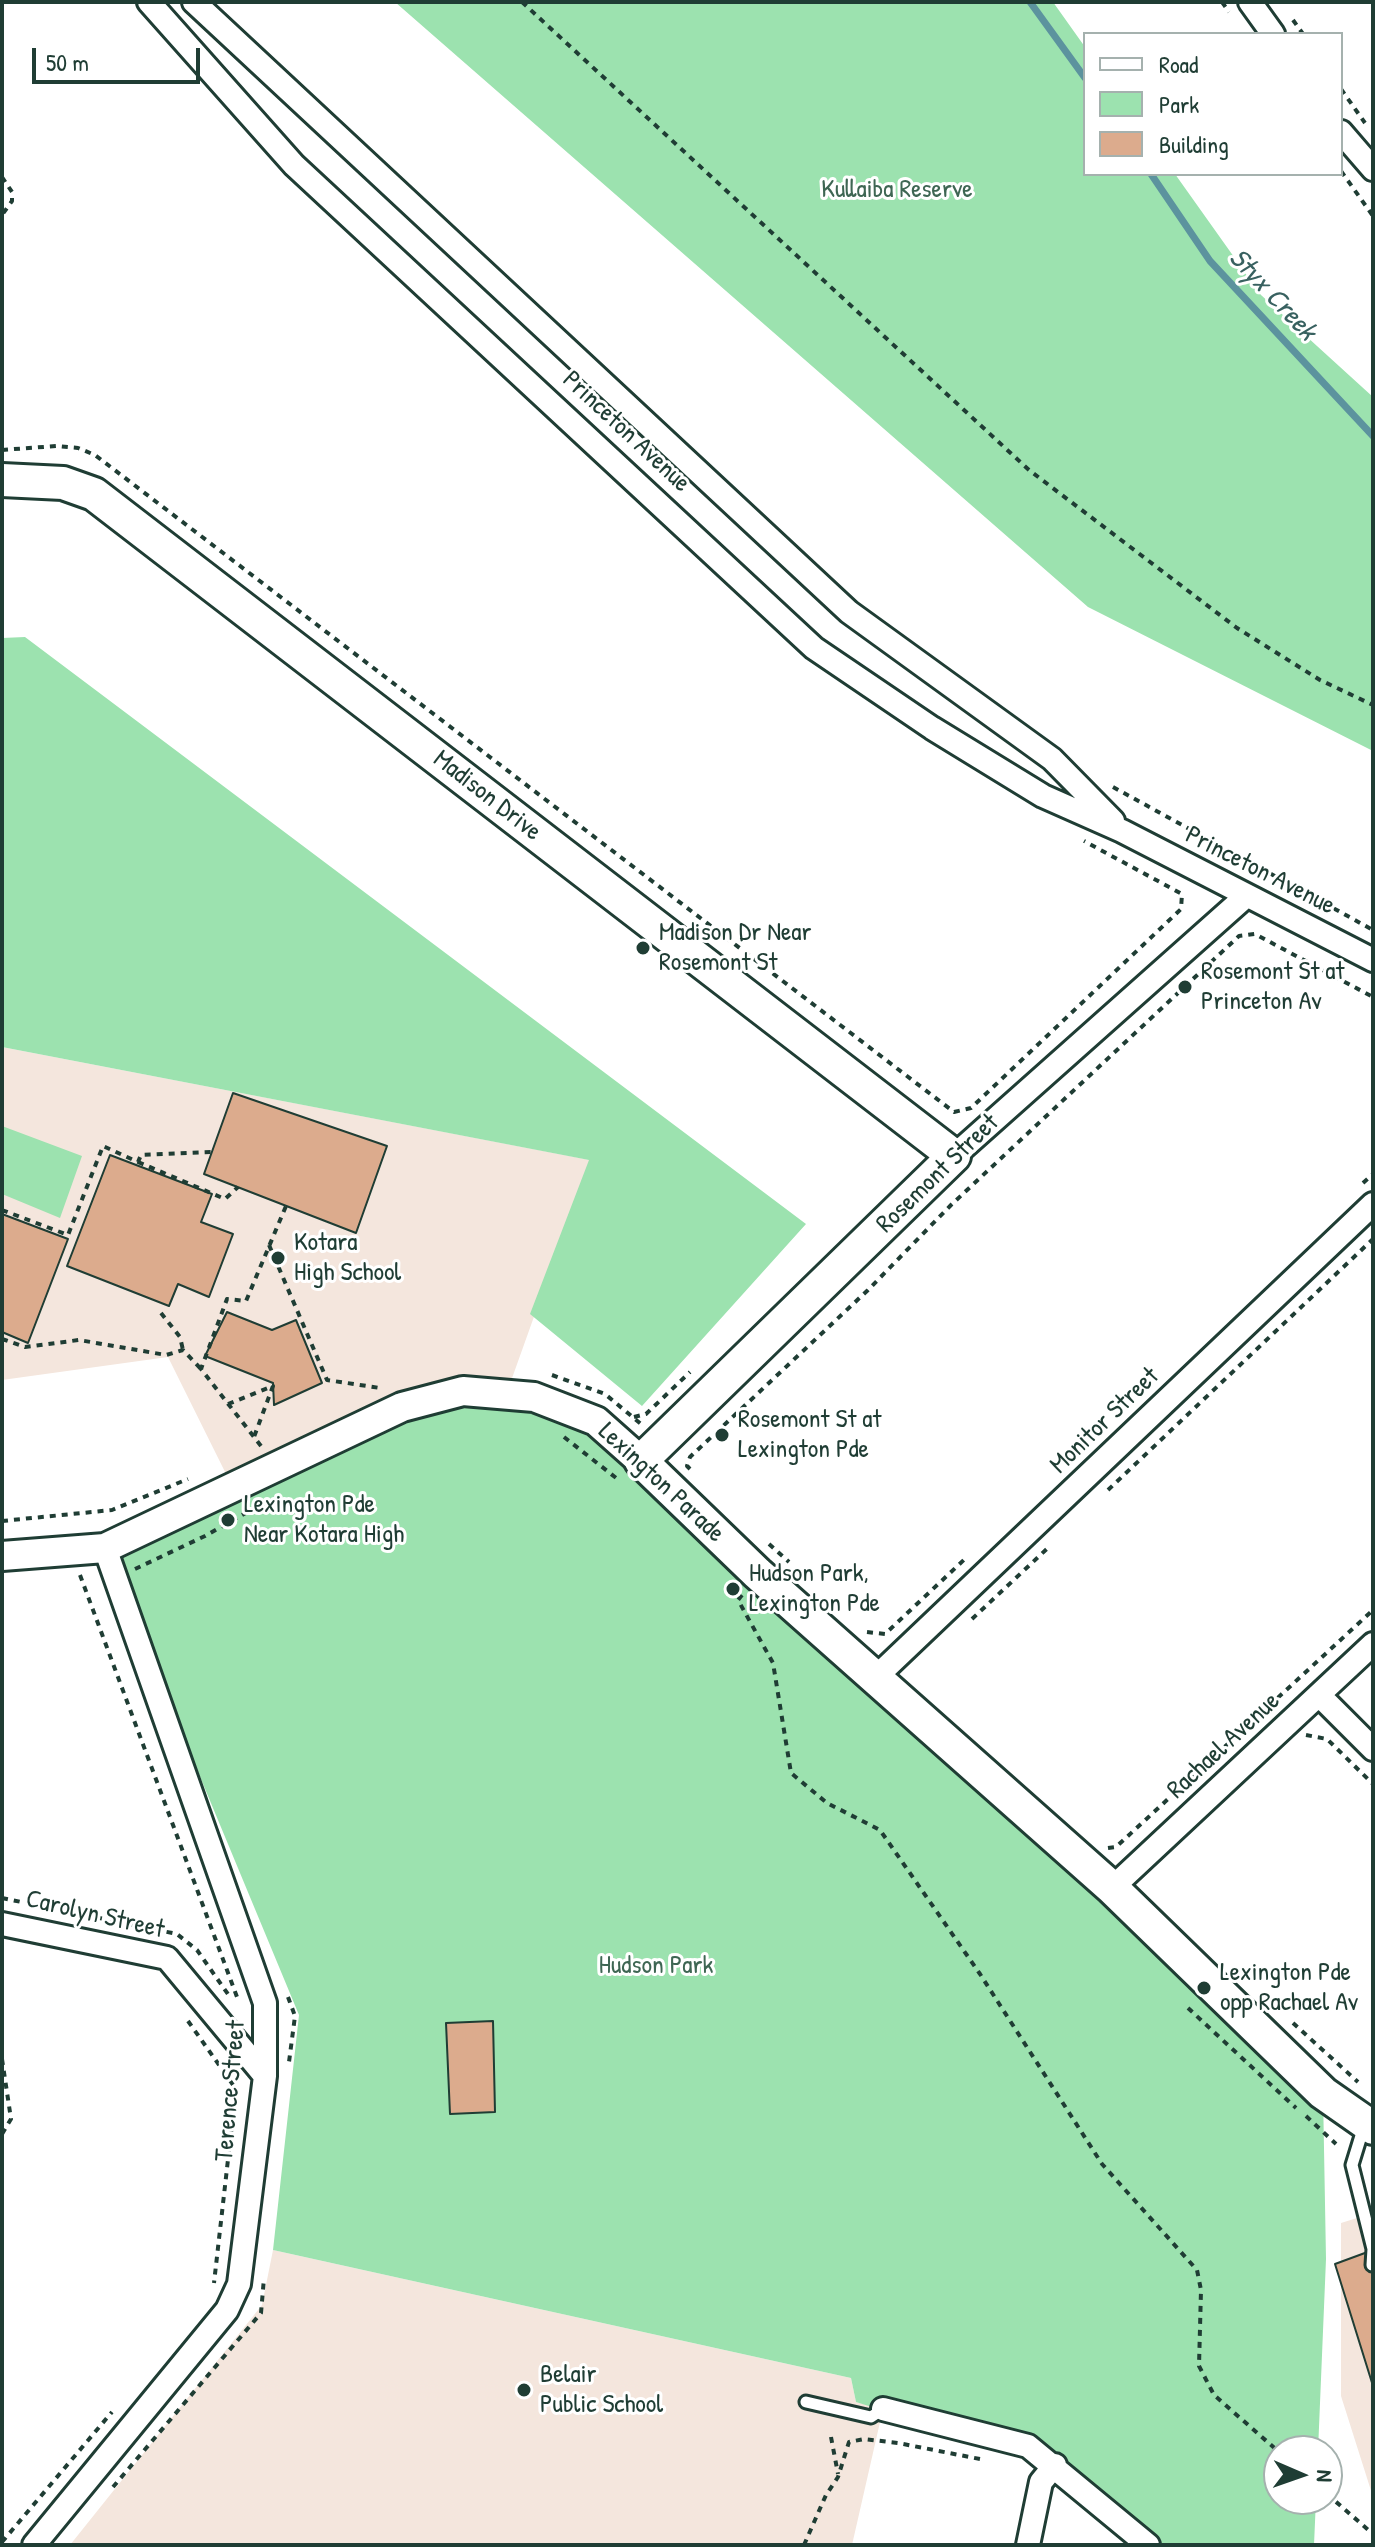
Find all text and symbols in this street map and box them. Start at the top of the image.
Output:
scale bar [36,32,204,82]
legend [1083,32,1343,176]
text: 50 m [46,46,89,78]
text: Road [1159,48,1198,80]
text: Park [1159,88,1199,120]
text: Building [1159,128,1229,160]
park label: Kullaiba Reserve [821,174,973,206]
water label: Styx Creek [1221,242,1323,348]
street label: Princeton Avenue [556,365,696,499]
street label: Madison Drive [427,744,547,848]
street label: Princeton Avenue [1180,820,1340,922]
place label: Madison Dr Near Rosemont St [659,917,812,978]
marker: Madison Dr Near Rosemont St [634,939,652,957]
place label: Rosemont St at Princeton Av [1201,956,1344,1018]
marker: Rosemont St at Princeton Av [1176,978,1194,996]
street label: Rosemont Street [870,1108,1006,1240]
place label: Kotara High School [294,1227,401,1288]
marker: Kotara High School [269,1249,287,1267]
street label: Monitor Street [1044,1361,1166,1481]
place label: Rosemont St at Lexington Pde [738,1404,881,1466]
street label: Lexington Parade [591,1417,731,1549]
marker: Rosemont St at Lexington Pde [713,1426,731,1444]
place label: Lexington Pde Near Kotara High [244,1489,404,1550]
marker: Lexington Pde Near Kotara High [219,1511,237,1529]
place label: Hudson Park, Lexington Pde [749,1558,880,1620]
marker: Hudson Park, Lexington Pde [724,1580,742,1598]
street label: Rachael Avenue [1161,1686,1287,1806]
street label: Carolyn Street [23,1884,167,1946]
park label: Hudson Park [599,1950,713,1982]
place label: Lexington Pde opp Rachael Av [1220,1957,1358,2018]
marker: Lexington Pde opp Rachael Av [1195,1979,1213,1997]
street label: Terence Street [209,2019,253,2163]
place label: Belair Public School [540,2359,663,2420]
marker: Belair Public School [515,2381,533,2399]
north arrow [1263,2435,1343,2515]
text: N [1310,2469,1340,2482]

